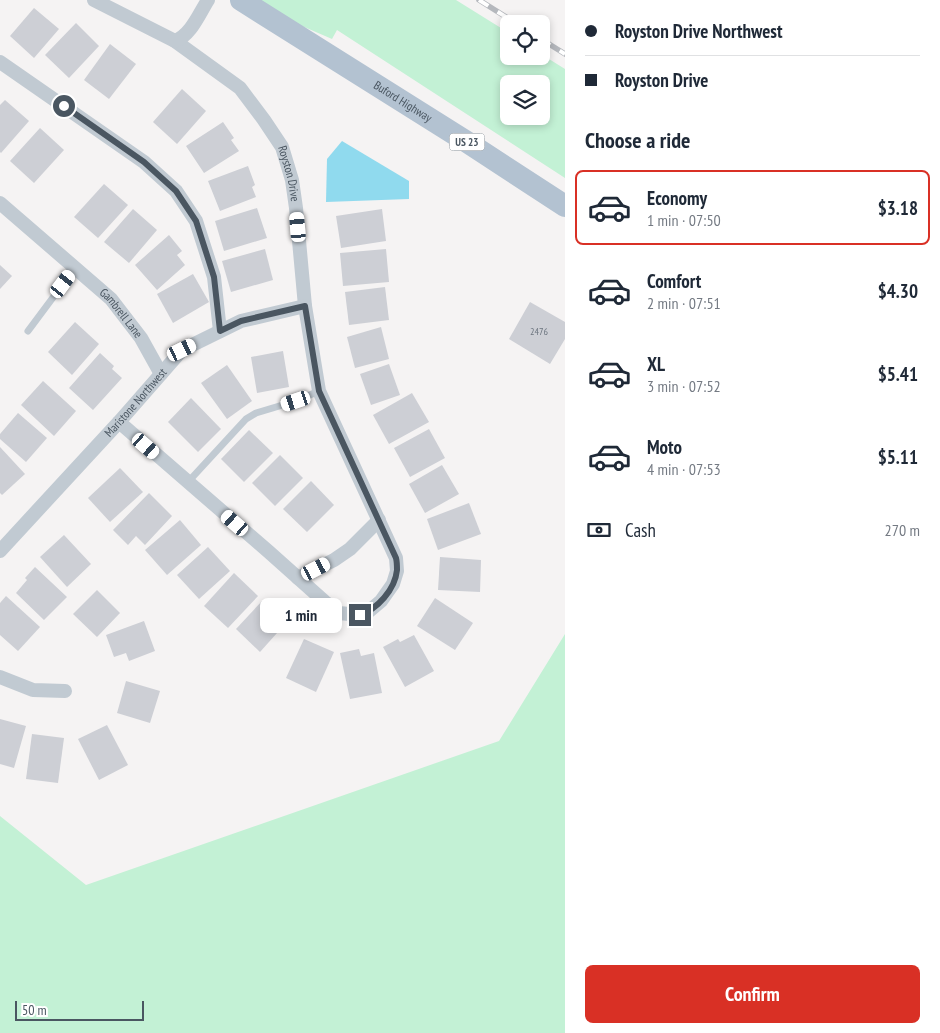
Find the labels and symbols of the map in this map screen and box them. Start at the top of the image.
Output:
street label: Buford Highway [371,77,435,125]
route start [53,95,75,117]
road number: US 23 [450,134,484,150]
street label: Royston Drive [275,144,303,202]
car [289,211,306,243]
car [47,268,78,300]
street label: Gambrell Lane [97,285,146,341]
house number: 2476 [530,325,549,338]
car [165,337,198,363]
street label: Maristone Northwest [101,364,170,440]
car [279,389,312,413]
car [129,430,162,462]
car [218,507,251,539]
car [299,556,332,582]
callout: 1 min [260,598,342,632]
route end [349,604,371,626]
scale bar [15,998,144,1021]

